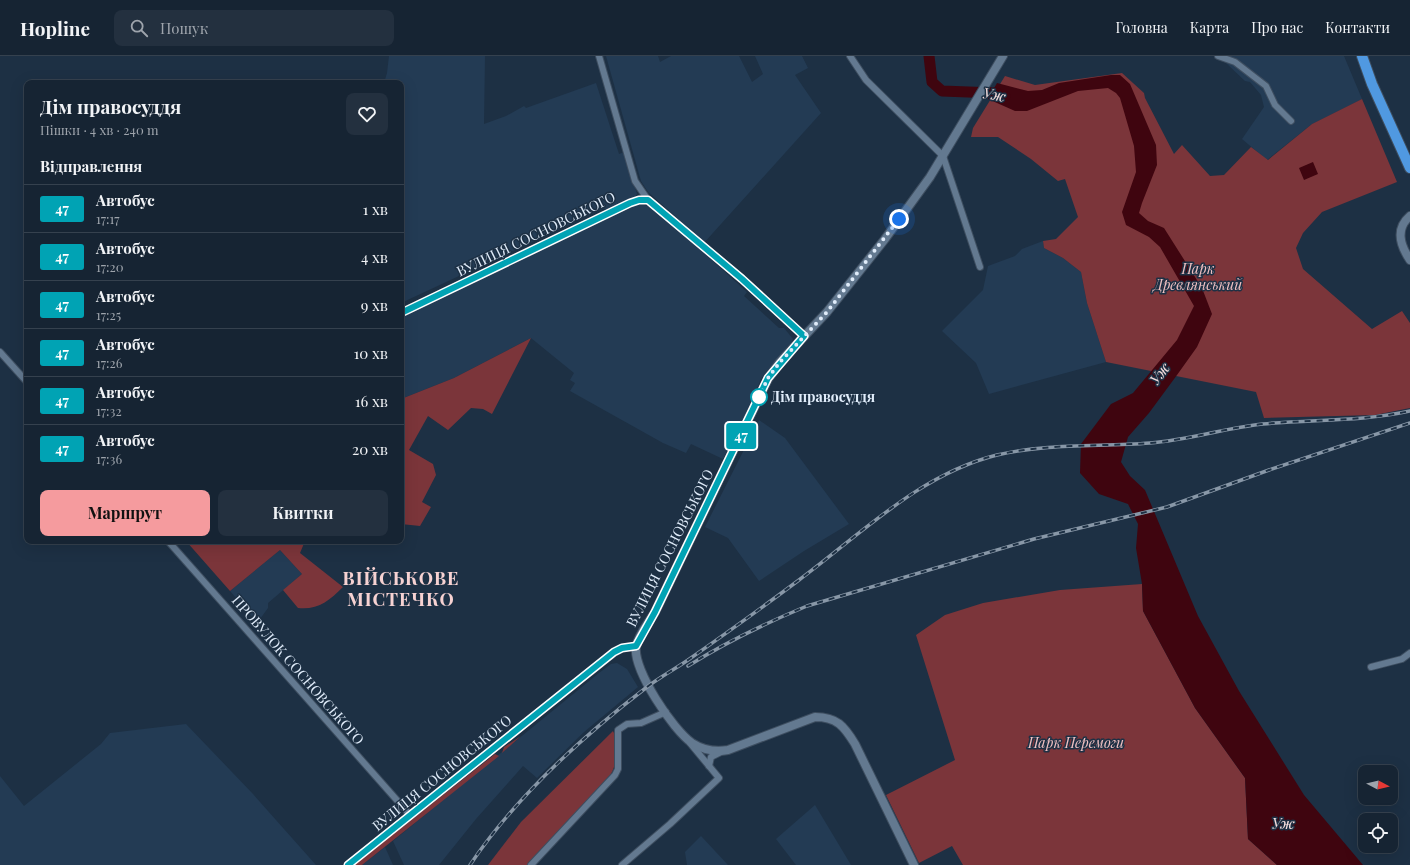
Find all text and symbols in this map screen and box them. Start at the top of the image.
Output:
search box [114,10,394,46]
text: Hopline [20,15,90,41]
icon: search [128,17,150,39]
text: Пошук [160,18,208,38]
text: Головна [1116,18,1168,37]
text: Карта [1190,18,1229,37]
text: Про нас [1251,18,1303,37]
text: Контакти [1325,18,1390,37]
water label: Уж [981,82,1008,106]
text: Дім правосуддя [40,93,181,119]
button: heart [346,93,388,135]
text: Пішки · 4 хв · 240 m [40,121,158,138]
text: Відправлення [40,156,142,176]
street label: ВУЛИЦЯ СОСНОВСЬКОГО [453,187,618,280]
text: Автобус [96,190,155,210]
text: 47 [55,199,69,218]
text: 1 хв [363,199,388,219]
your location [889,209,909,229]
text: 17:17 [96,210,120,227]
text: Автобус [96,238,155,258]
text: 47 [55,247,69,266]
text: 4 хв [361,247,388,267]
text: 17:20 [96,258,124,275]
park label: Парк Древлянський [1151,259,1243,294]
text: Автобус [96,286,155,306]
text: 47 [55,295,69,314]
text: 9 хв [361,295,388,315]
text: 17:25 [96,306,121,323]
text: Автобус [96,334,155,354]
text: 47 [55,343,69,362]
text: 10 хв [354,343,388,363]
text: 17:26 [96,354,123,371]
water label: Уж [1144,358,1175,389]
text: Автобус [96,382,155,402]
place label: Дім правосуддя [771,387,875,406]
marker: Дім правосуддя [750,388,768,406]
text: 47 [55,391,69,410]
text: 16 хв [355,391,388,411]
text: 17:32 [96,402,122,419]
line badge: 47 [723,423,759,449]
text: 47 [734,426,748,445]
text: Автобус [96,430,155,450]
text: 47 [55,439,69,458]
text: 20 хв [352,439,388,459]
text: 17:36 [96,450,122,467]
street label: ВУЛИЦЯ СОСНОВСЬКОГО [621,466,718,630]
button: Маршрут [40,490,210,536]
button: Квитки [218,490,388,536]
district label: ВІЙСЬКОВЕ МІСТЕЧКО [343,566,459,611]
street label: ПРОВУЛОК СОСНОВСЬКОГО [228,591,369,748]
street label: ВУЛИЦЯ СОСНОВСЬКОГО [368,710,515,835]
park label: Парк Перемоги [1027,733,1124,752]
north arrow [1358,765,1398,805]
map controls [1358,765,1398,853]
water label: Уж [1271,813,1295,833]
button: locate [1358,813,1398,853]

